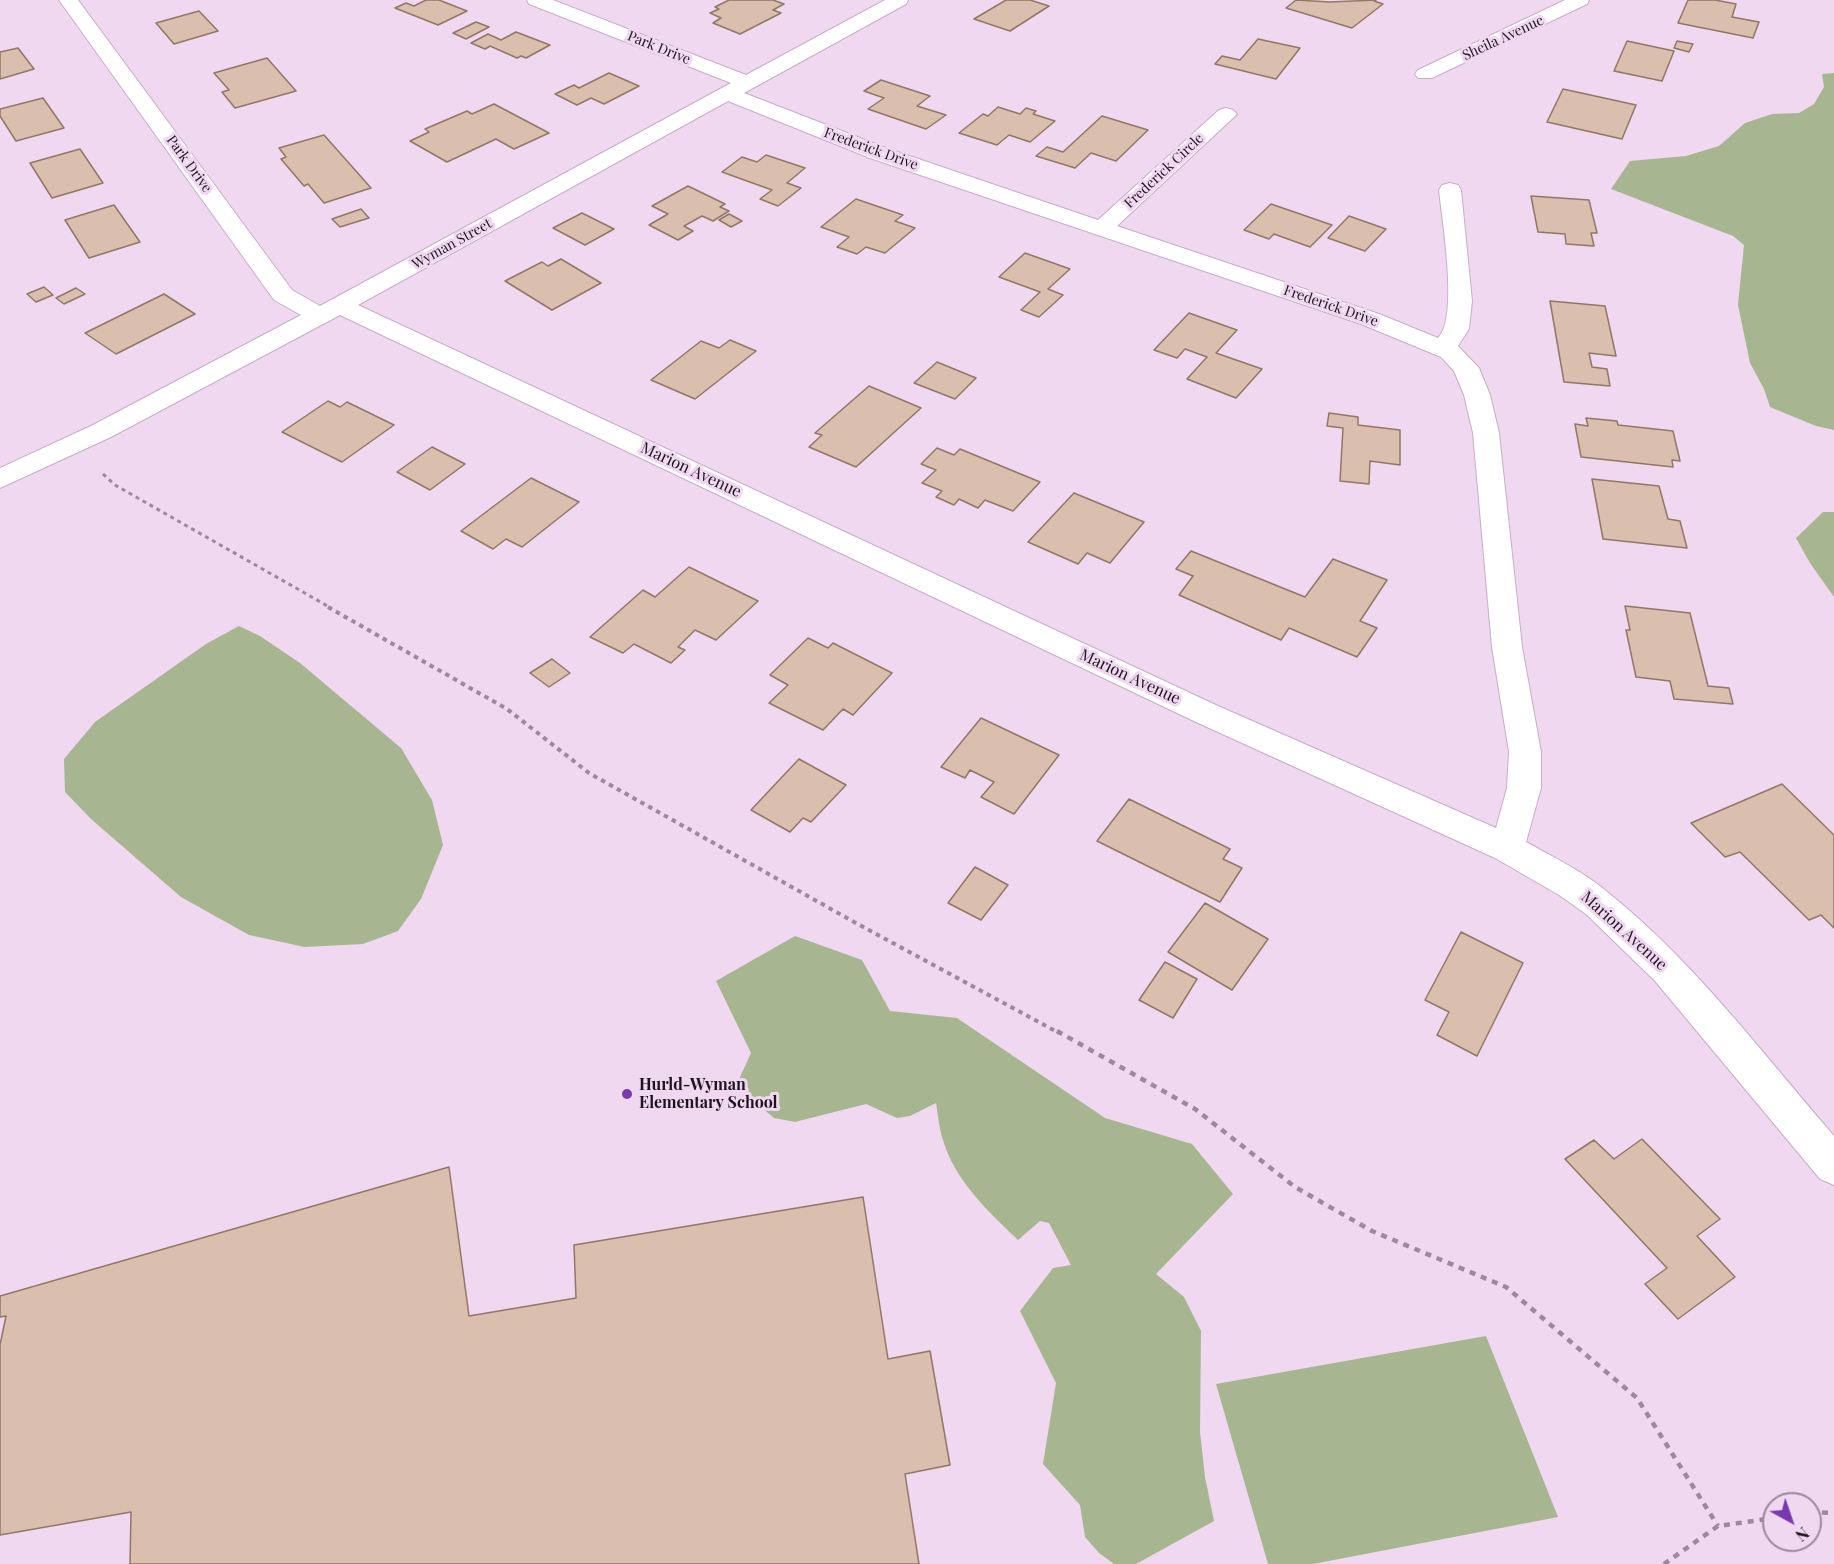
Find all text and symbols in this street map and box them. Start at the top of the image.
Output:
street label: Sheila Avenue [1460,12,1546,64]
street label: Park Drive [625,28,693,68]
street label: Frederick Drive [822,124,920,174]
street label: Frederick Circle [1121,130,1207,212]
street label: Park Drive [163,132,215,196]
street label: Wyman Street [409,215,495,273]
street label: Frederick Drive [1282,282,1380,330]
street label: Marion Avenue [638,438,744,502]
street label: Marion Avenue [1077,645,1183,709]
street label: Marion Avenue [1577,887,1671,975]
place label: Hurld-Wyman Elementary School [639,1075,778,1113]
marker: Hurld-Wyman Elementary School [620,1087,634,1101]
north arrow [1762,1492,1822,1552]
text: N [1791,1523,1814,1546]

